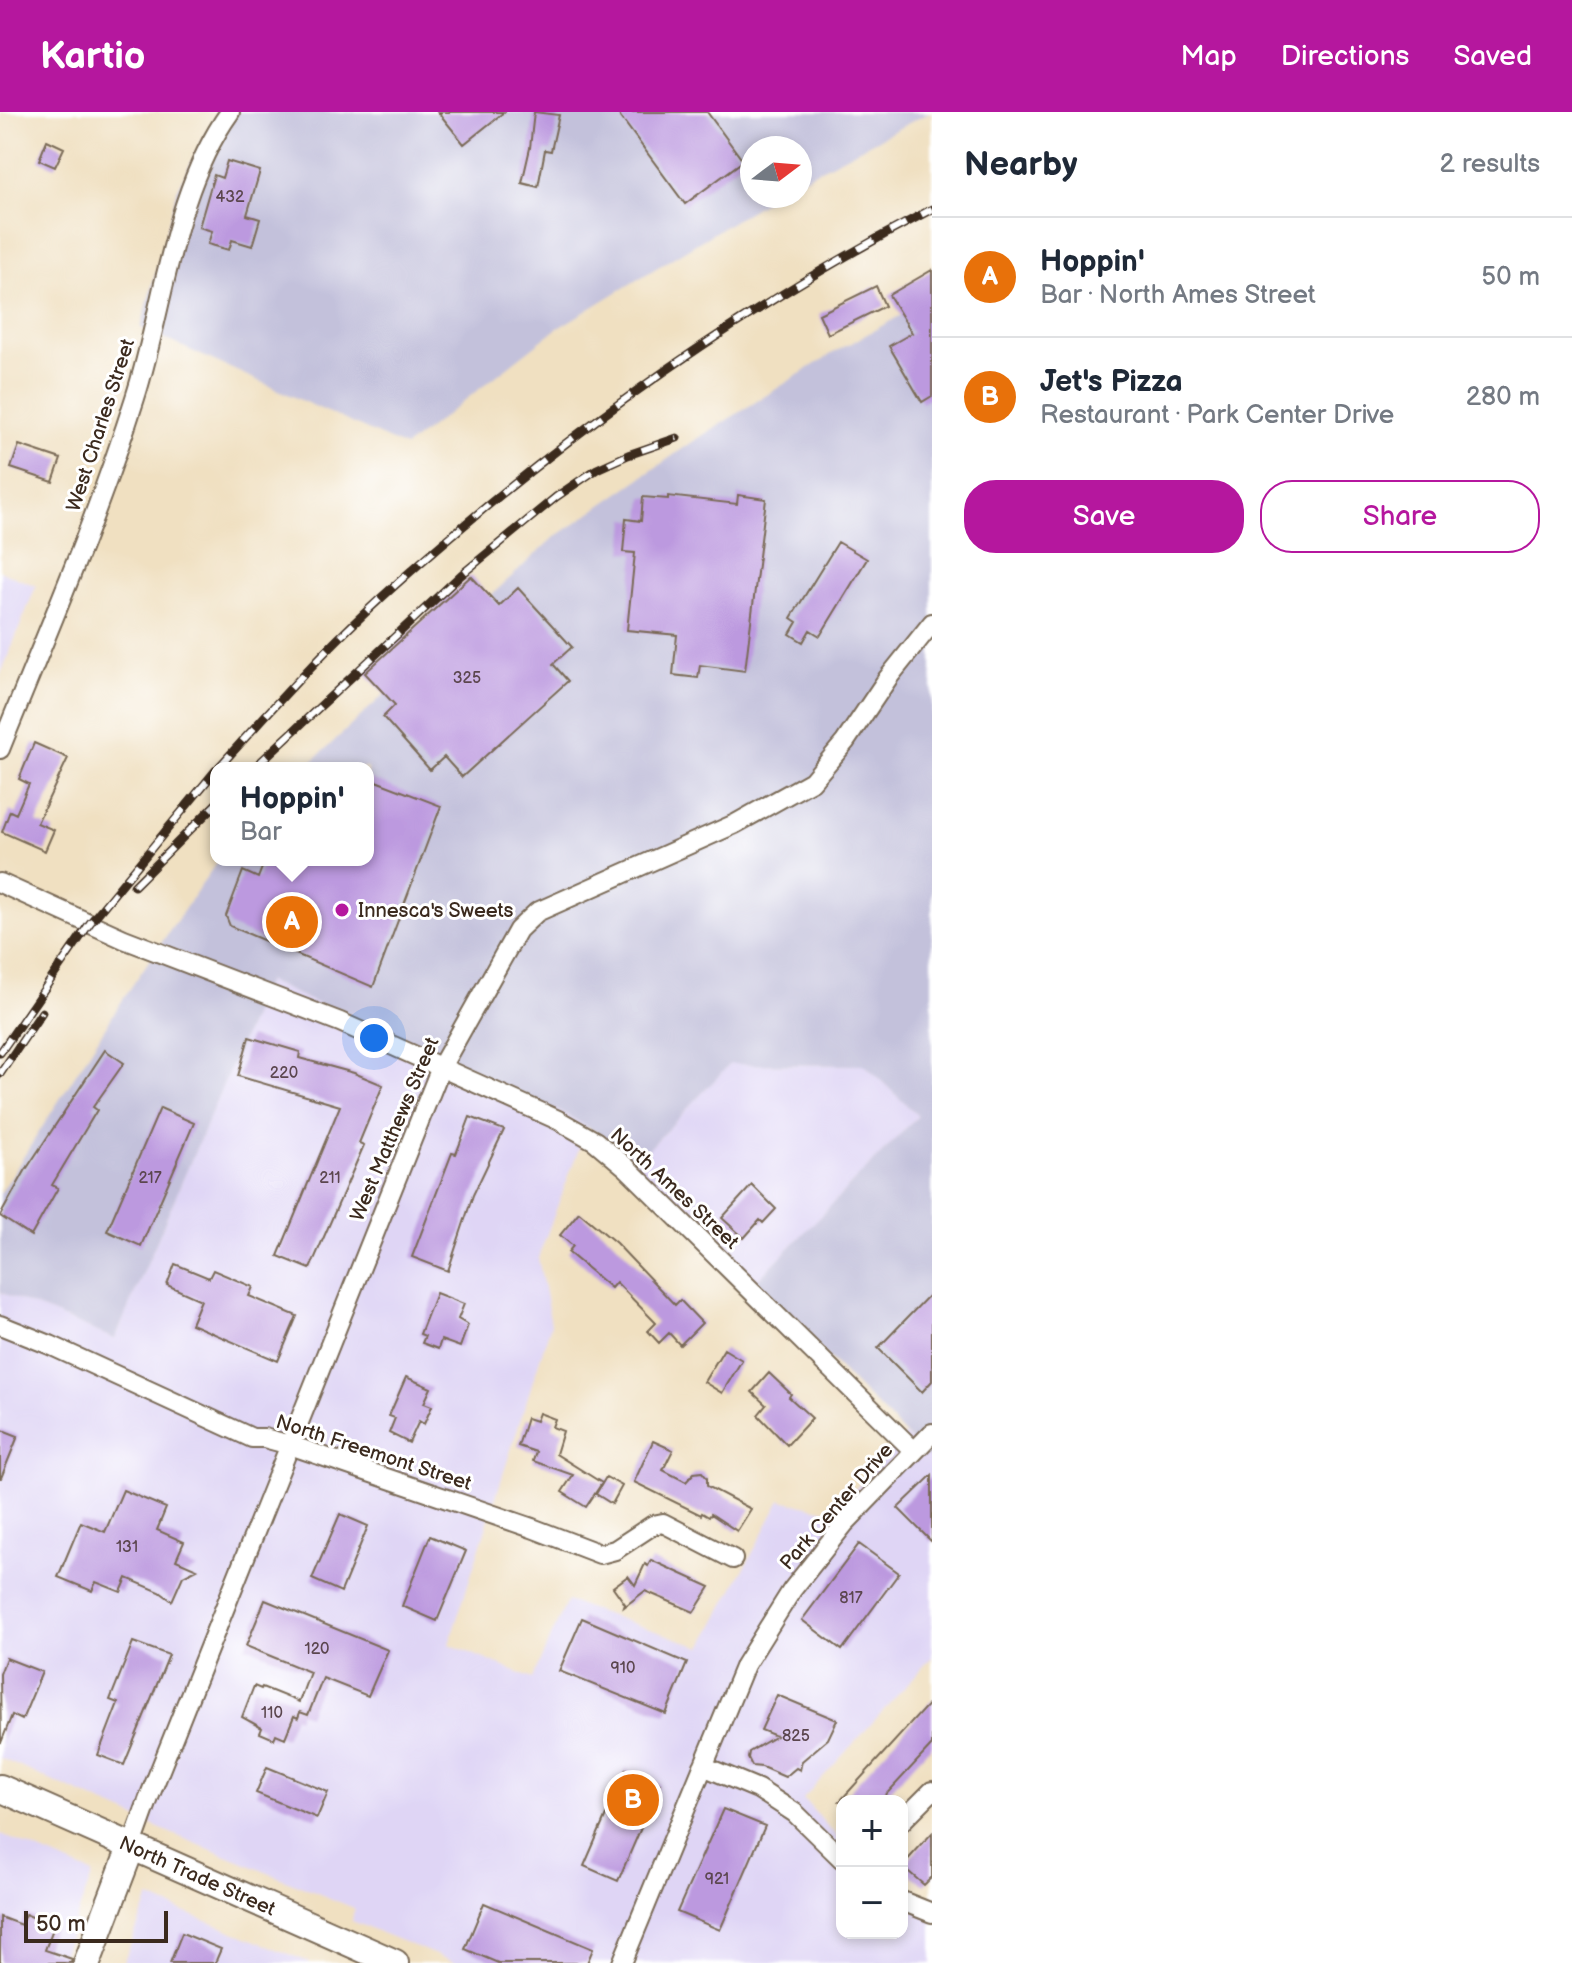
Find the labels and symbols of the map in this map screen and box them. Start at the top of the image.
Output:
north arrow [740,136,812,208]
house number: 432 [215,188,245,207]
street label: West Charles Street [62,336,140,515]
house number: 325 [453,669,481,688]
pin: A [266,892,318,952]
place label: Innesca's Sweets [358,899,514,923]
marker: Innesca's Sweets [333,901,351,919]
your location [354,1018,394,1058]
street label: West Matthews Street [345,1034,445,1225]
house number: 220 [270,1064,298,1083]
street label: North Ames Street [605,1123,744,1254]
house number: 217 [138,1169,162,1188]
house number: 211 [319,1169,341,1188]
street label: North Freemont Street [273,1410,474,1496]
street label: Park Center Drive [775,1438,898,1575]
house number: 131 [116,1538,138,1557]
house number: 817 [839,1589,863,1608]
house number: 120 [304,1640,330,1659]
house number: 910 [611,1659,635,1678]
house number: 110 [261,1704,283,1723]
house number: 825 [782,1727,810,1746]
pin: B [607,1770,659,1830]
street label: North Trade Street [115,1831,279,1921]
house number: 921 [705,1870,729,1889]
scale bar [24,1907,168,1943]

